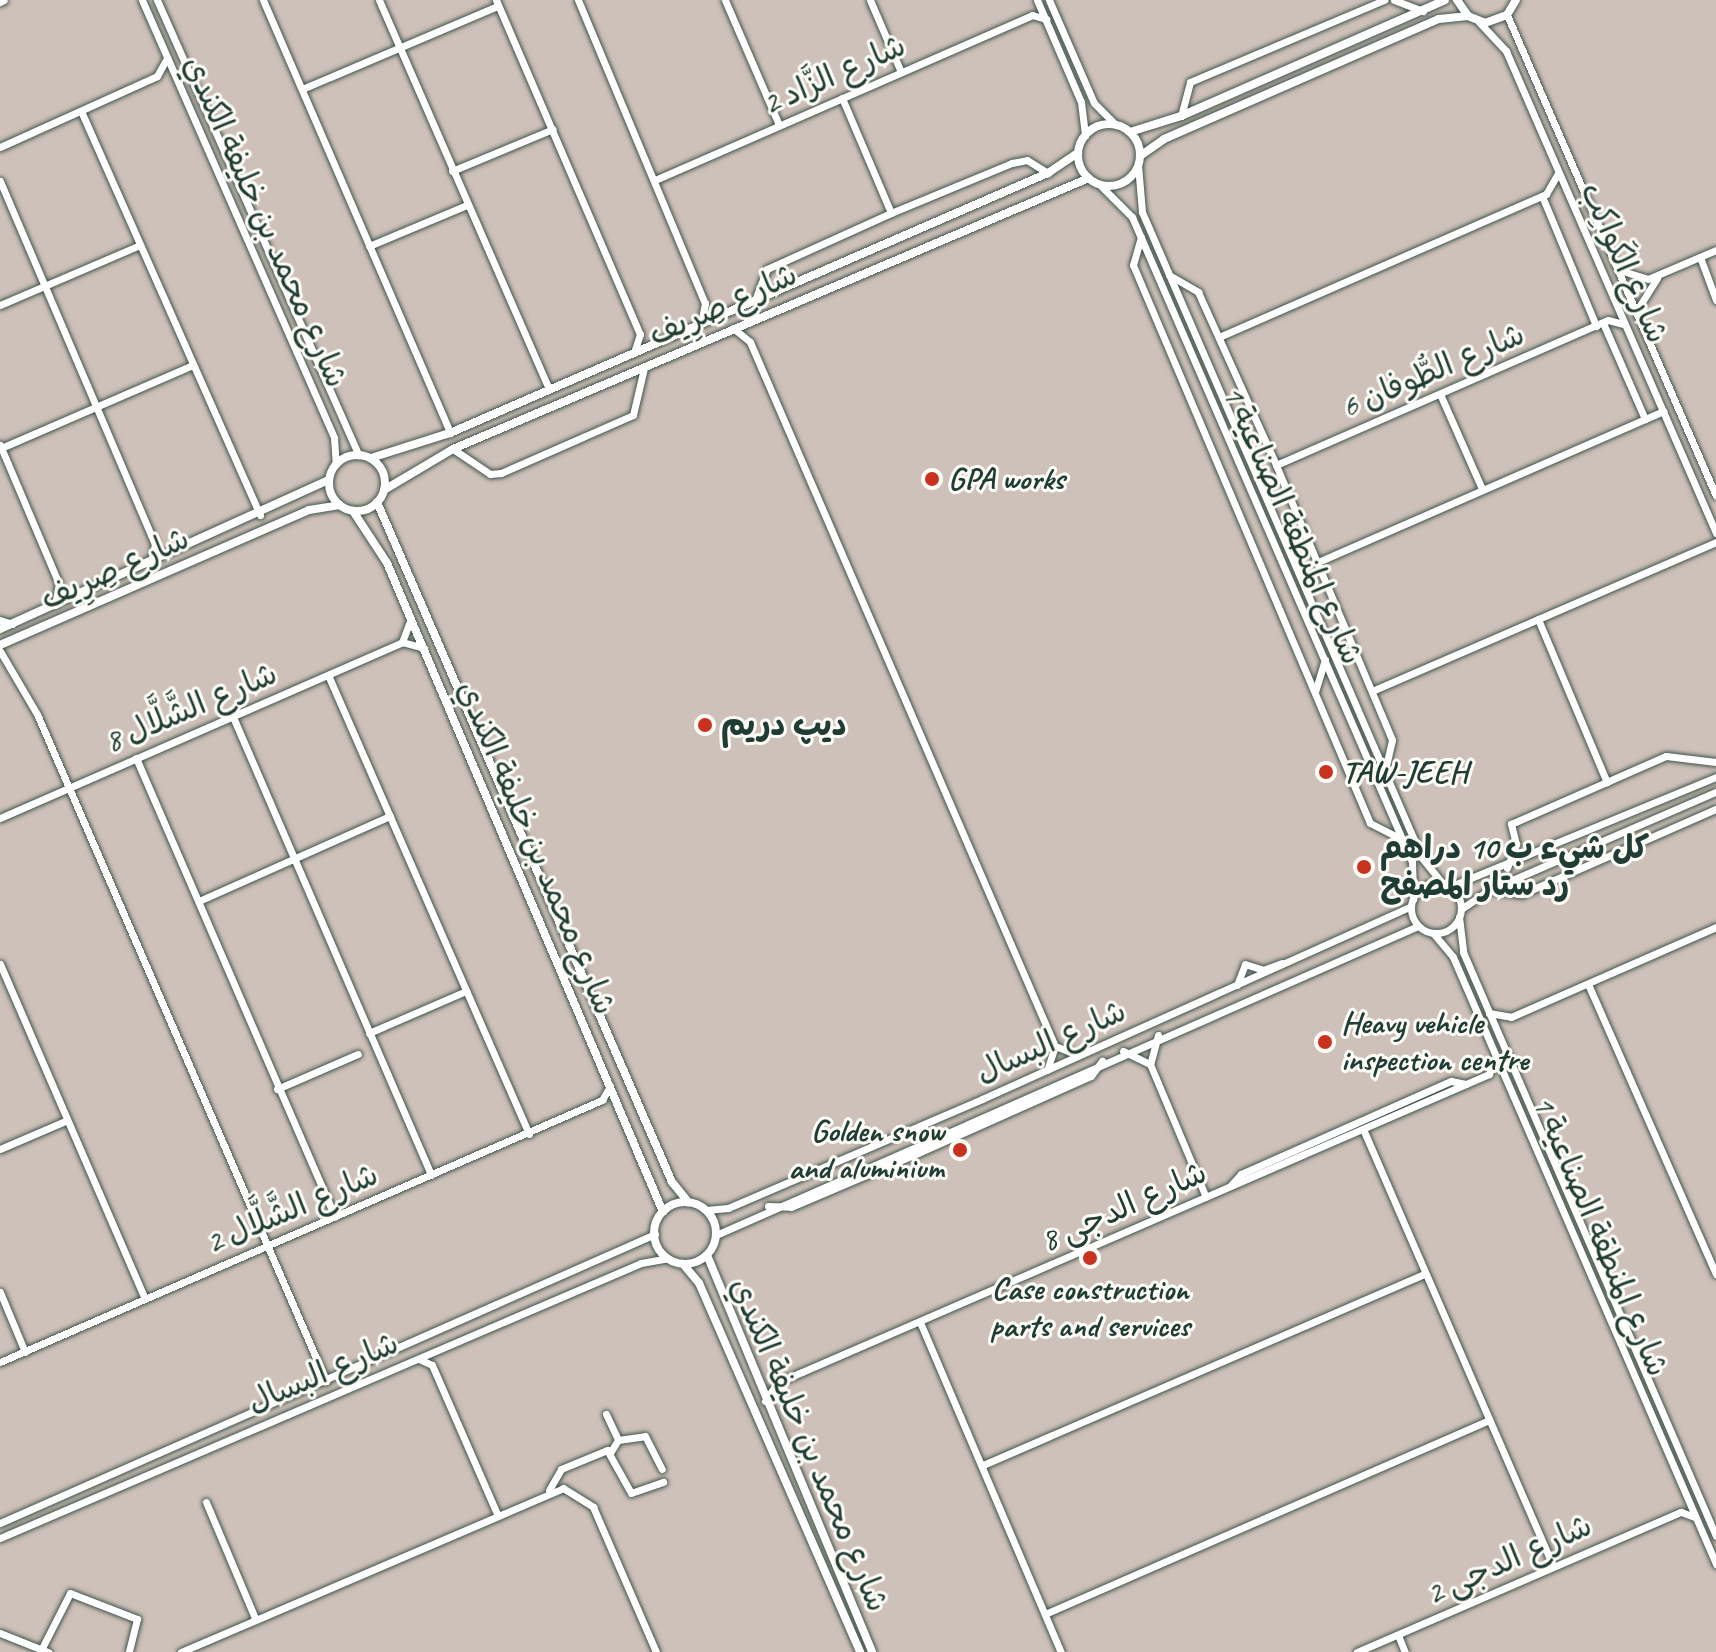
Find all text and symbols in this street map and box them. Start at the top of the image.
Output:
street label: شارع الزَّاد 2 [756,26,912,124]
street label: شارع محمد بن خليفة الكندي [174,50,356,394]
street label: شارع الكَواكِب [1572,177,1676,349]
street label: شارع صِرِيف [643,255,803,355]
street label: شارع الطُّوفان 6 [1336,315,1530,427]
street label: شارع المنطقة الصناعية 1 [1213,380,1371,670]
place label: GPA works [948,460,1065,498]
marker: GPA works [923,470,941,488]
street label: شارع صِرِيف [35,519,195,619]
street label: شارع الشَّلَّال 8 [99,654,283,762]
street label: شارع محمد بن خليفة الكندي [448,675,624,1021]
place label: دیپ دریم [721,706,847,744]
marker: دیپ دریم [696,716,714,734]
place label: TAW-JEEH [1342,753,1467,791]
marker: TAW-JEEH [1317,763,1335,781]
place label: كل شيء ب 10 دراهم رد ستار المصفح [1380,830,1649,905]
marker: كل شيء ب 10 دراهم رد ستار المصفح [1355,858,1373,876]
street label: شارع البسال [970,992,1132,1092]
place label: Heavy vehicle inspection centre [1341,1005,1528,1080]
marker: Heavy vehicle inspection centre [1316,1033,1334,1051]
street label: شارع المنطقة الصناعية 1 [1523,1090,1677,1382]
place label: Golden snow and aluminium [786,1113,944,1188]
marker: Golden snow and aluminium [951,1141,969,1159]
street label: شارع الدجى 8 [1035,1153,1213,1261]
street label: شارع الشَّلَّال 2 [200,1155,384,1263]
marker: Case construction parts and services [1081,1249,1099,1267]
place label: Case construction parts and services [990,1271,1190,1346]
street label: شارع محمد بن خليفة الكندي [721,1272,897,1618]
street label: شارع البسال [242,1324,404,1422]
street label: شارع الدجى 2 [1420,1506,1598,1614]

